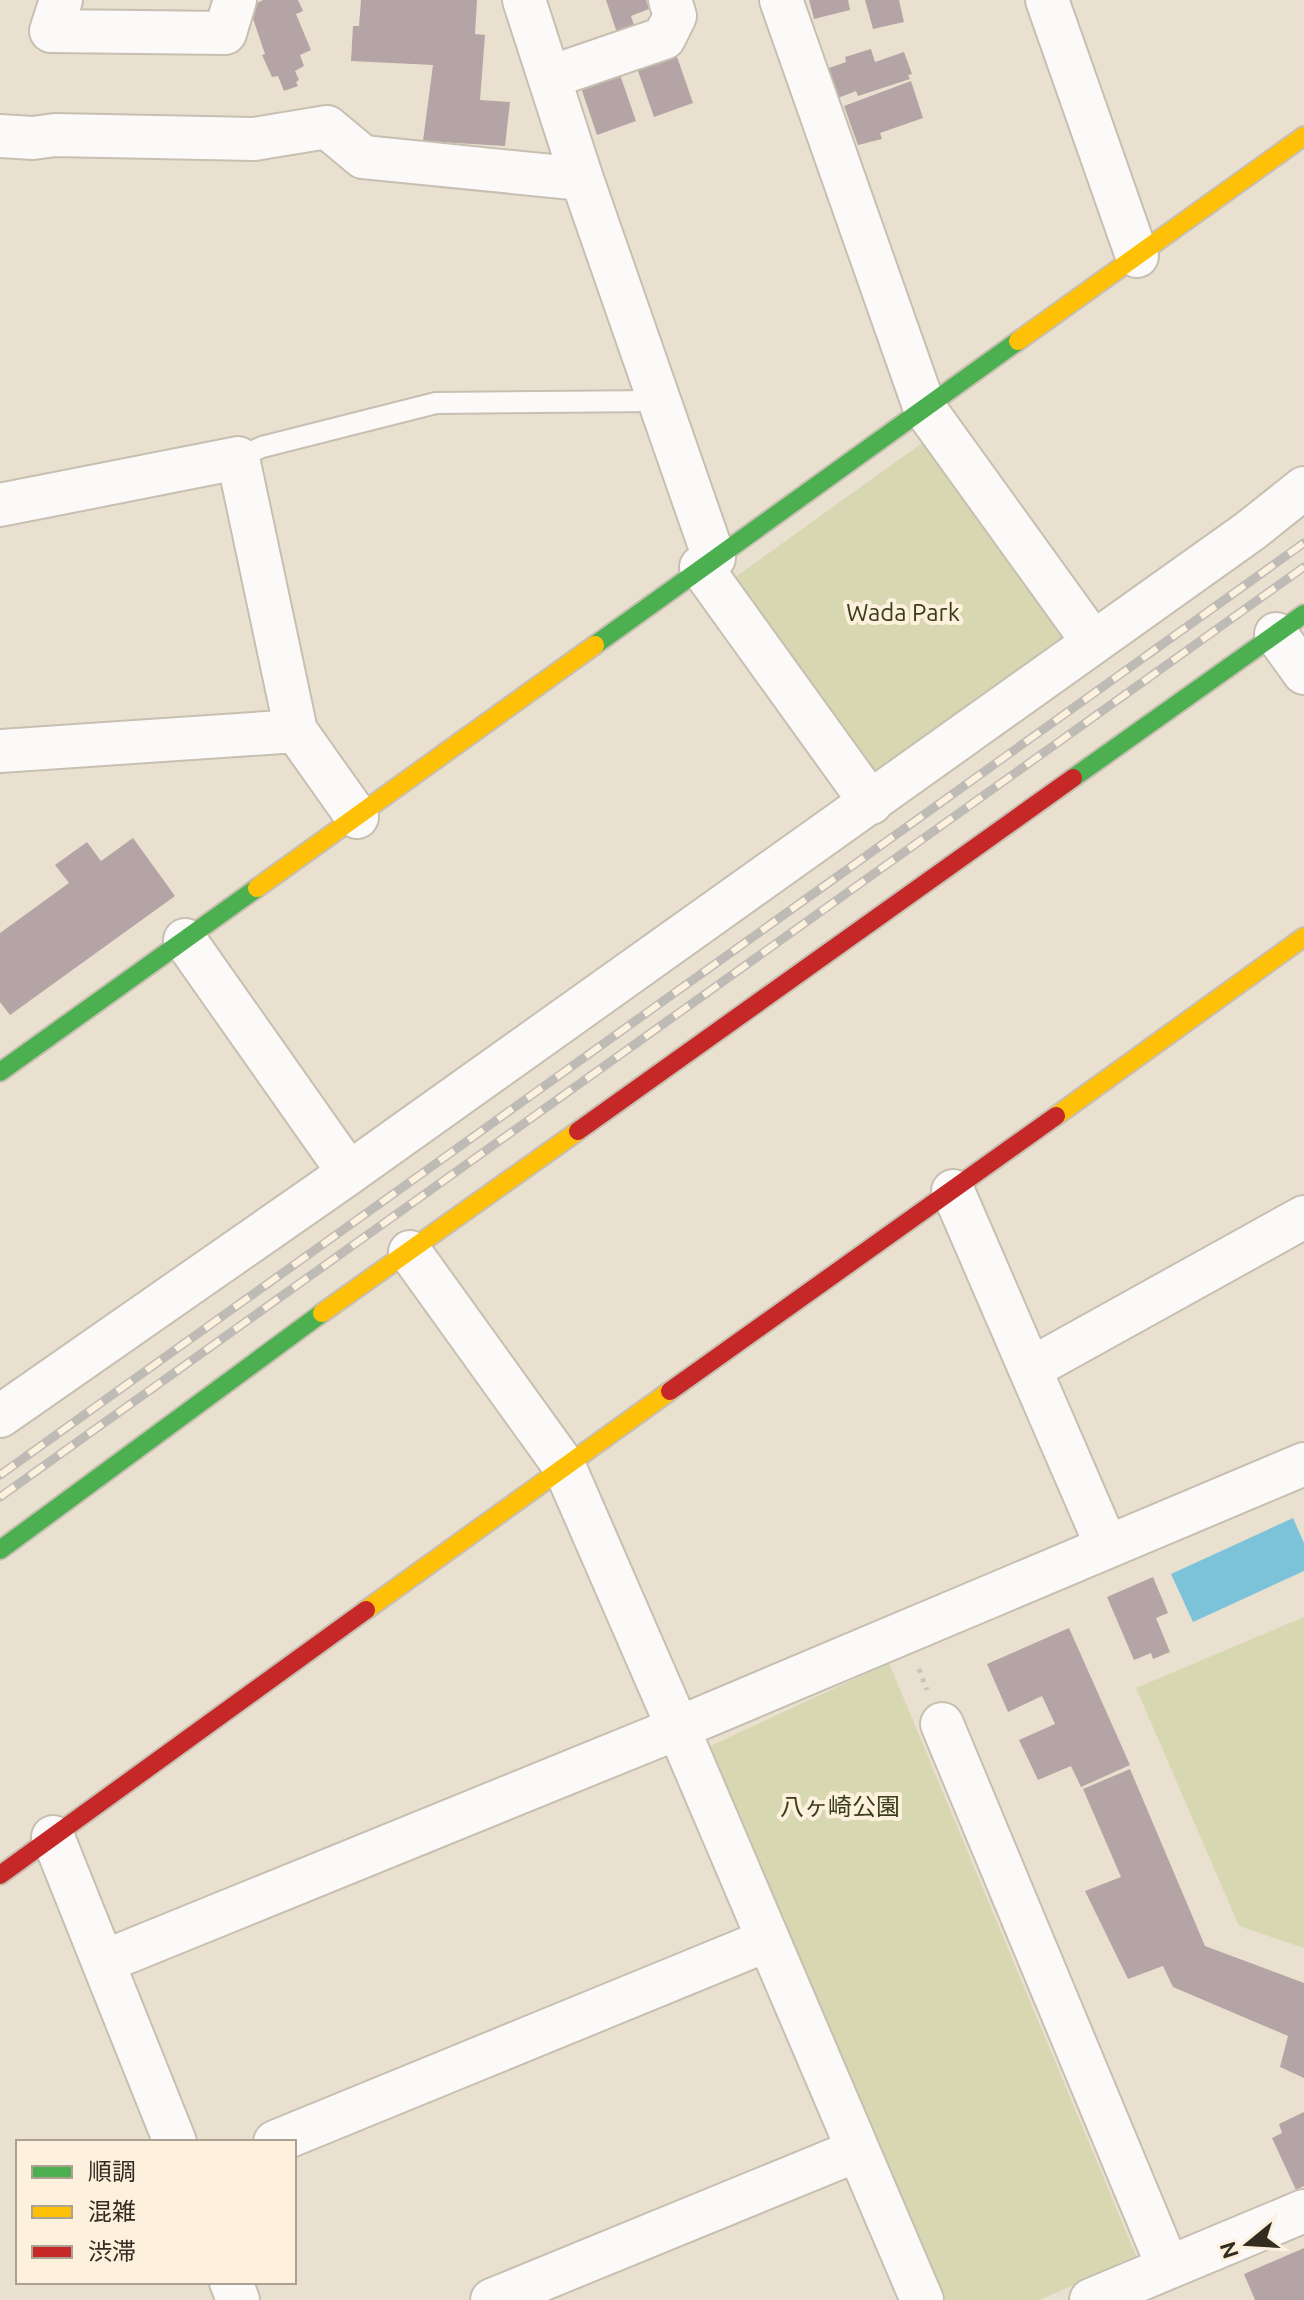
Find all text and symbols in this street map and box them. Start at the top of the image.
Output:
park label: Wada Park [846,599,960,626]
park label: 八ヶ崎公園 [780,1793,900,1820]
legend [16,2140,296,2284]
text: 順調 [88,2158,136,2185]
text: 混雑 [88,2198,136,2225]
north arrow [1208,2204,1288,2284]
text: 渋滞 [88,2238,136,2265]
text: N [1214,2239,1243,2262]

